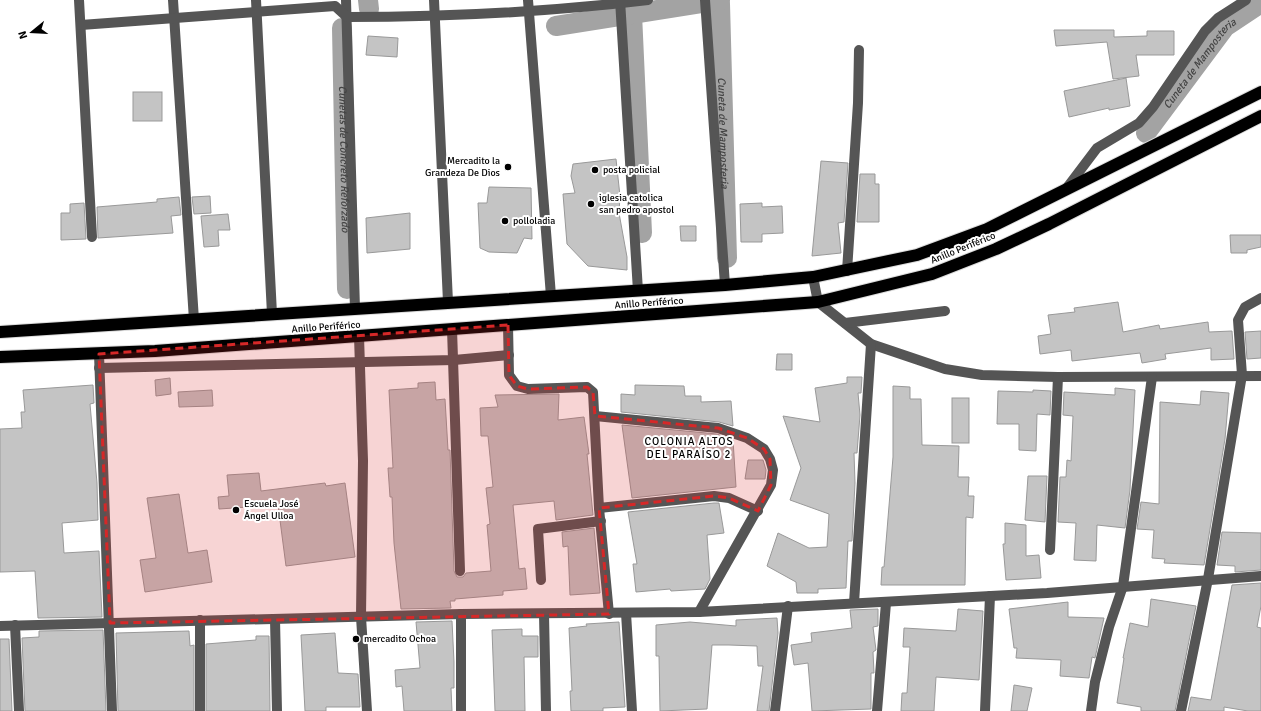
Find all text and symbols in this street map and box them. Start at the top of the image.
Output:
north arrow [12,12,52,52]
water label: Cuneta de Mamposteria [1160,15,1239,111]
text: N [16,29,30,41]
water label: Cuneta de Mamposteria [716,77,732,189]
water label: Cunetas de Concreto Reforzado [337,85,352,234]
place label: Mercadito la Grandeza De Dios [425,155,501,179]
marker: Mercadito la Grandeza De Dios [503,162,513,172]
place label: posta policial [603,164,660,176]
marker: posta policial [590,165,600,175]
place label: iglesia catolica san pedro apostol [599,192,674,216]
marker: iglesia catolica san pedro apostol [586,199,596,209]
place label: polloladia [513,215,555,227]
marker: polloladia [500,216,510,226]
street label: Anillo Periférico [929,230,997,266]
street label: Anillo Periférico [614,295,684,311]
street label: Anillo Periférico [291,319,361,335]
district label: COLONIA ALTOS DEL PARAÍSO 2 [644,435,734,461]
place label: Escuela José Ángel Ulloa [244,498,299,522]
marker: Escuela José Ángel Ulloa [231,505,241,515]
place label: mercadito Ochoa [364,633,436,645]
marker: mercadito Ochoa [351,634,361,644]

